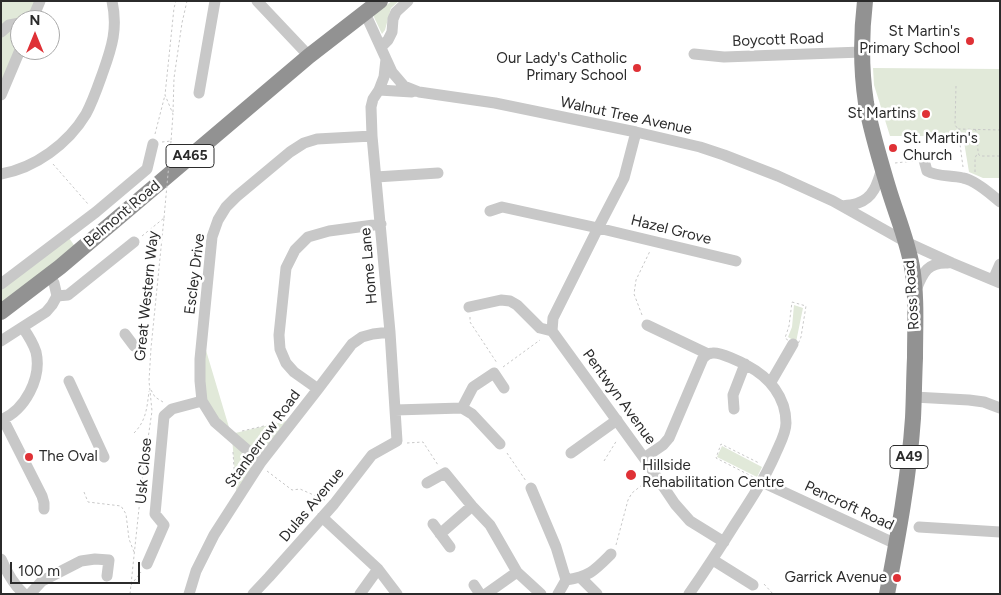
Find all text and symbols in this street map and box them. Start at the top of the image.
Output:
north arrow [10,10,60,60]
text: N [30,12,40,29]
place label: St Martin's Primary School [859,23,960,58]
street label: Boycott Road [732,29,824,51]
marker: St Martin's Primary School [964,35,976,47]
place label: Our Lady's Catholic Primary School [496,50,627,85]
marker: Our Lady's Catholic Primary School [631,62,643,74]
street label: Walnut Tree Avenue [558,93,694,139]
place label: St Martins [847,105,916,123]
marker: St Martins [920,108,932,120]
place label: St. Martin's Church [903,130,978,165]
marker: St. Martin's Church [887,142,899,154]
road number: A465 [166,144,214,168]
street label: Belmont Road [80,177,164,251]
street label: Hazel Grove [629,211,713,249]
street label: Home Lane [357,227,381,305]
street label: Great Western Way [131,230,163,362]
street label: Escley Drive [181,232,209,316]
street label: Ross Road [901,259,923,331]
street label: Pentwyn Avenue [578,346,660,448]
street label: Stanberrow Road [221,387,305,491]
street label: Usk Close [132,437,156,505]
road number: A49 [890,446,928,468]
place label: The Oval [39,448,98,466]
marker: The Oval [23,451,35,463]
place label: Hillside Rehabilitation Centre [642,457,784,492]
street label: Dulas Avenue [276,464,348,546]
marker: Hillside Rehabilitation Centre [624,468,638,482]
street label: Pencroft Road [802,477,896,535]
scale bar [12,552,142,584]
text: 100 m [18,562,60,580]
place label: Garrick Avenue [785,569,887,587]
marker: Garrick Avenue [891,572,903,584]

